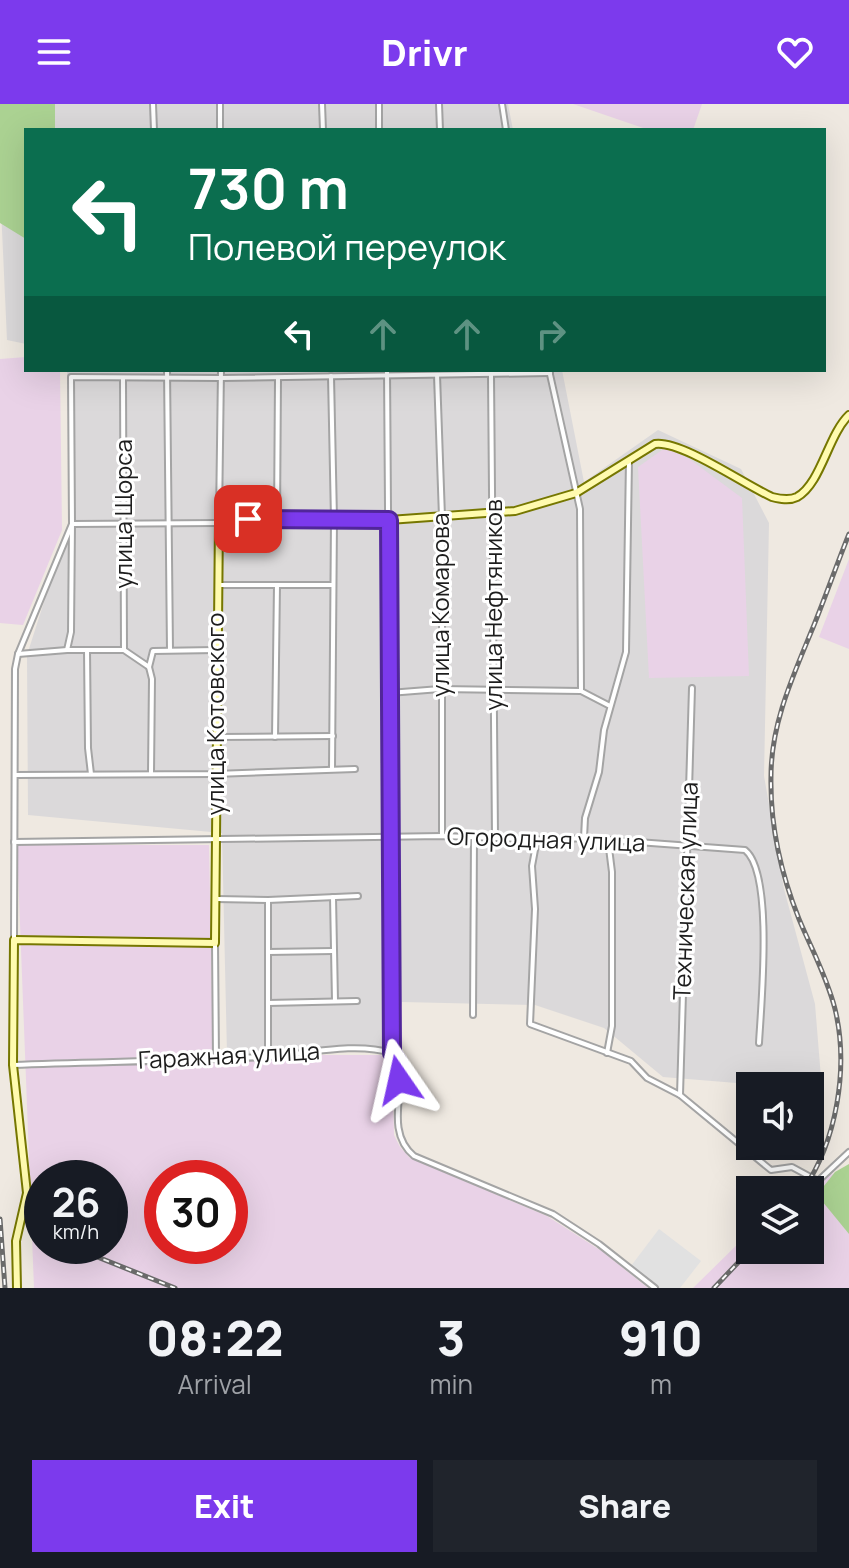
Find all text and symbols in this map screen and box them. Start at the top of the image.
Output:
text: Drivr [381,28,468,77]
icon: menu [32,30,76,74]
icon: heart [773,30,817,74]
text: 730 m [188,149,349,226]
icon: left [56,160,160,264]
text: Полевой переулок [188,222,506,271]
icon: left [277,312,321,356]
icon: ahead [361,312,405,356]
icon: ahead [445,312,489,356]
icon: right [529,312,573,356]
street label: улица Щорса [106,439,139,589]
pin [214,485,282,553]
icon: arrive [226,497,270,541]
street label: улица Нефтяников [476,499,509,711]
street label: улица Комарова [423,513,456,697]
street label: улица Котовского [198,613,231,816]
street label: Техническая улица [664,781,705,1001]
street label: Огородная улица [446,819,646,858]
street label: Гаражная улица [137,1033,321,1076]
position arrow [357,1038,441,1122]
map controls [736,1072,824,1264]
button: sound [736,1072,824,1160]
speed limit sign: 30 [144,1160,248,1264]
text: 26 [52,1174,100,1229]
button: layers [736,1176,824,1264]
text: km/h [53,1218,99,1245]
text: 08:22 [146,1305,283,1370]
text: 3 [437,1305,465,1370]
text: 910 [619,1305,703,1370]
text: Arrival [178,1366,252,1402]
text: min [429,1366,473,1402]
text: m [650,1366,672,1402]
button: Exit [32,1460,417,1552]
button: Share [433,1460,817,1552]

